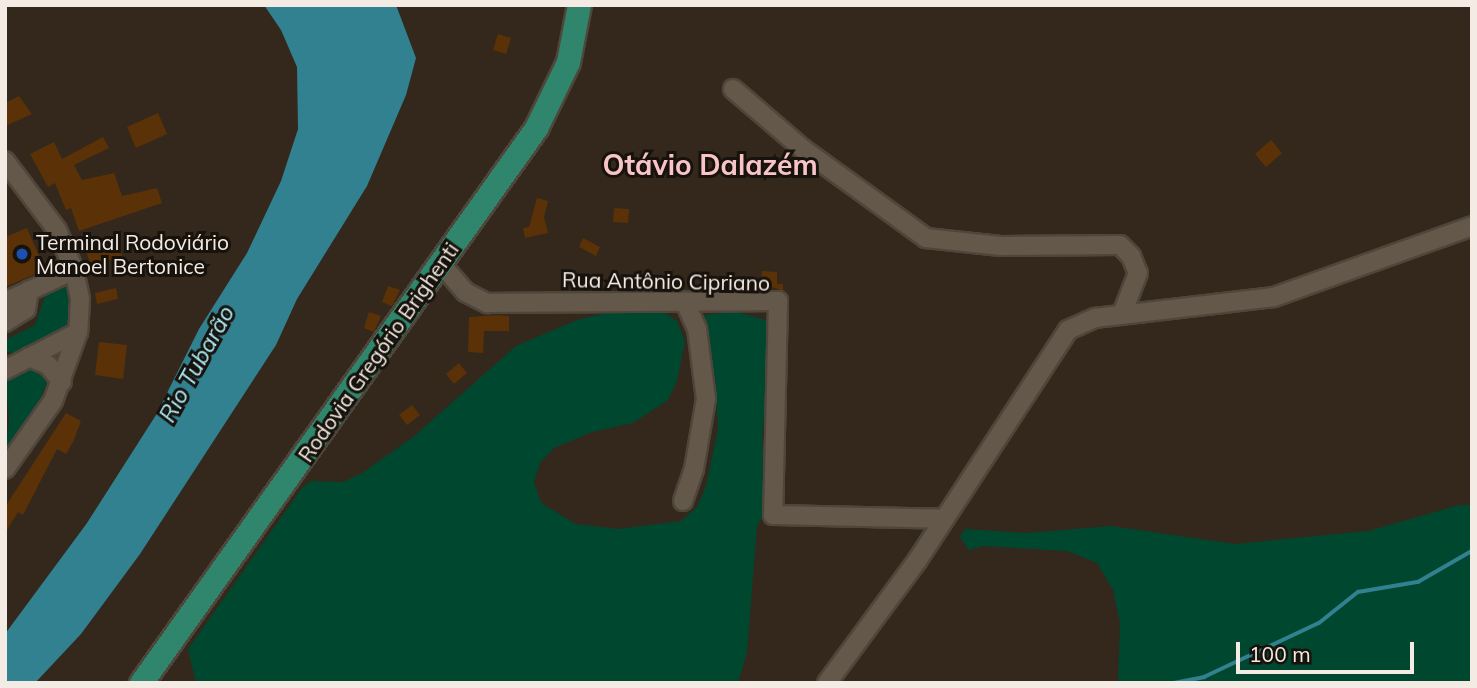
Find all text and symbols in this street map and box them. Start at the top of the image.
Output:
district label: Otávio Dalazém [602,148,818,182]
place label: Terminal Rodoviário Manoel Bertonice [36,229,229,279]
street label: Rodovia Gregório Brighenti [293,238,463,466]
marker: Terminal Rodoviário Manoel Bertonice [14,246,30,262]
street label: Rua Antônio Cipriano [562,267,770,295]
water label: Rio Tubarão [154,301,240,427]
scale bar [1239,628,1418,672]
text: 100 m [1249,641,1311,667]

